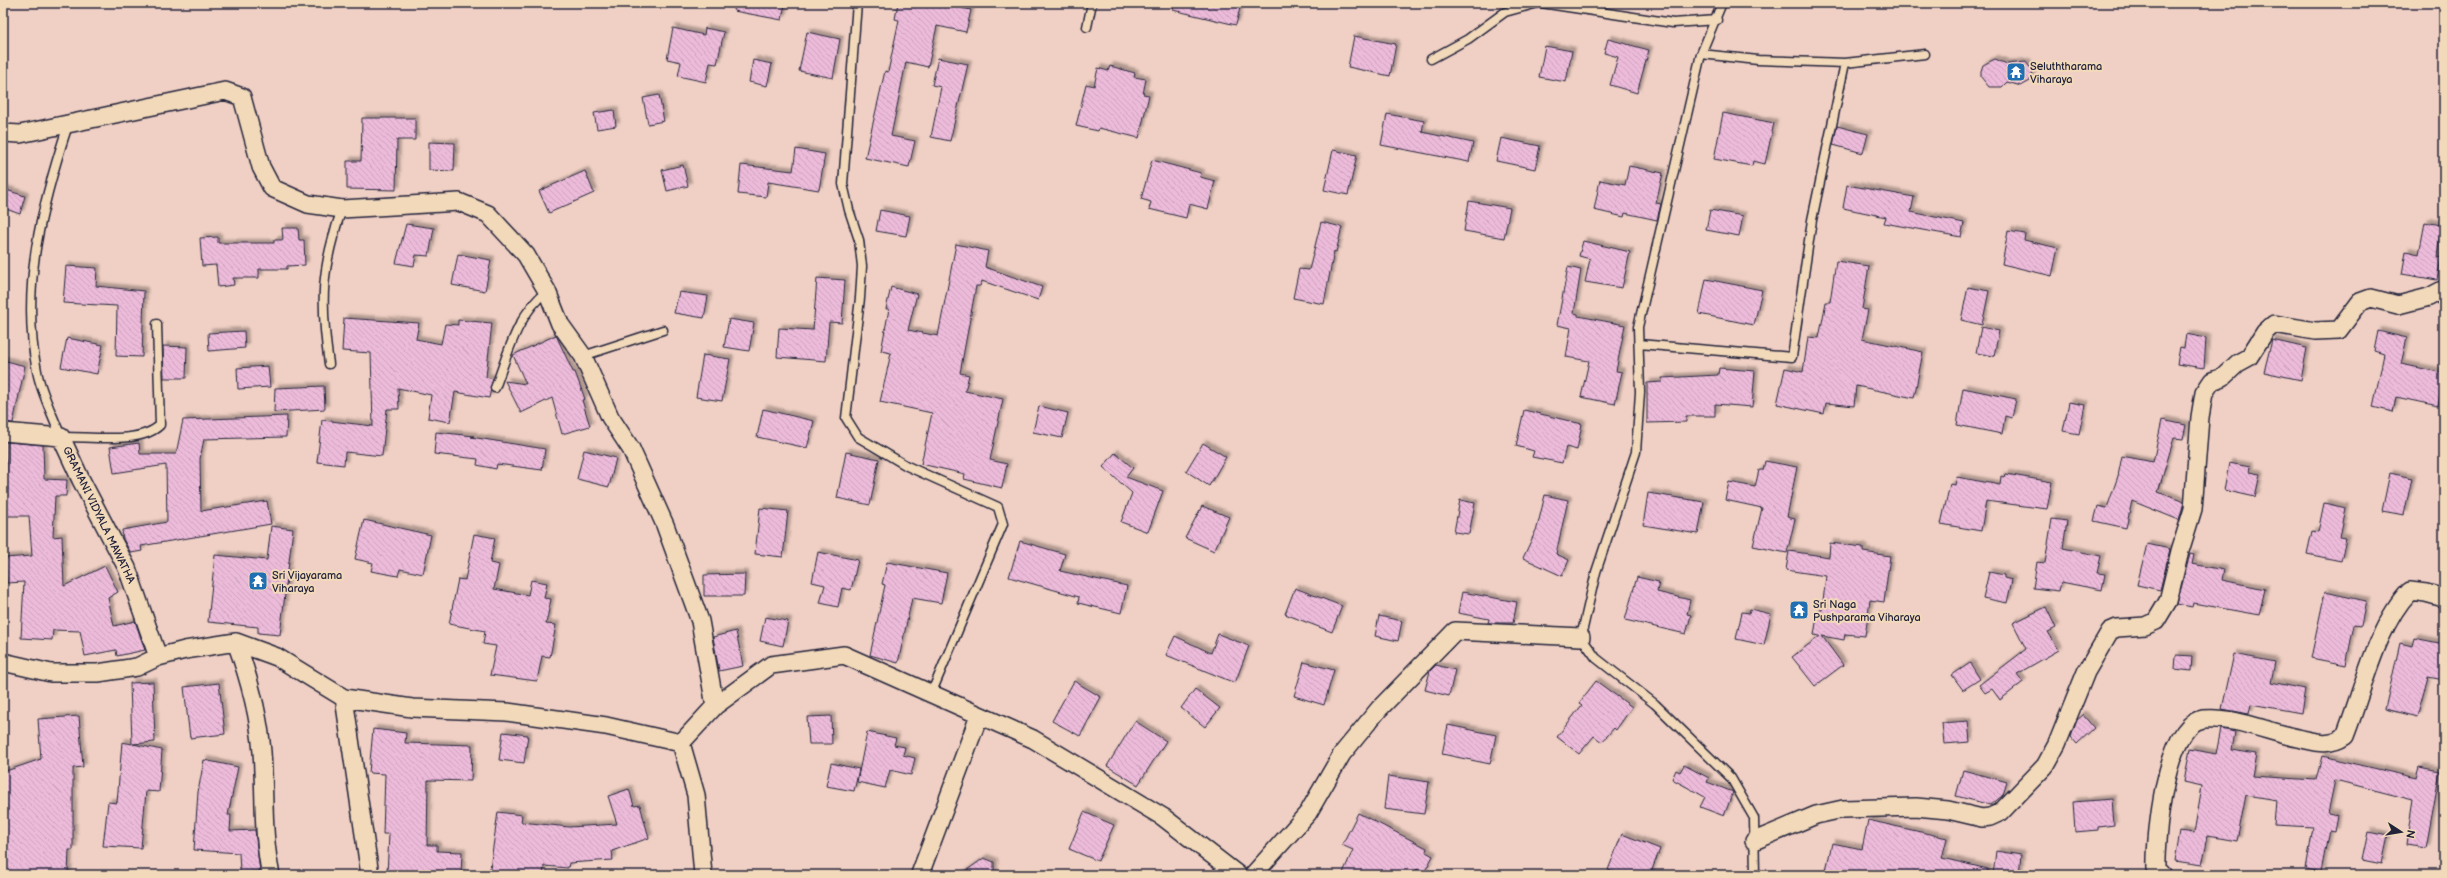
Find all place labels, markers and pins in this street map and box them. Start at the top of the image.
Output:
place label: Seluththarama Viharaya [2030,60,2102,86]
temple icon: Seluththarama Viharaya [2005,61,2027,83]
place label: Sri Vijayarama Viharaya [272,569,342,595]
temple icon: Sri Vijayarama Viharaya [247,570,269,592]
place label: Sri Naga Pushparama Viharaya [1813,598,1921,624]
temple icon: Sri Naga Pushparama Viharaya [1788,599,1810,621]

